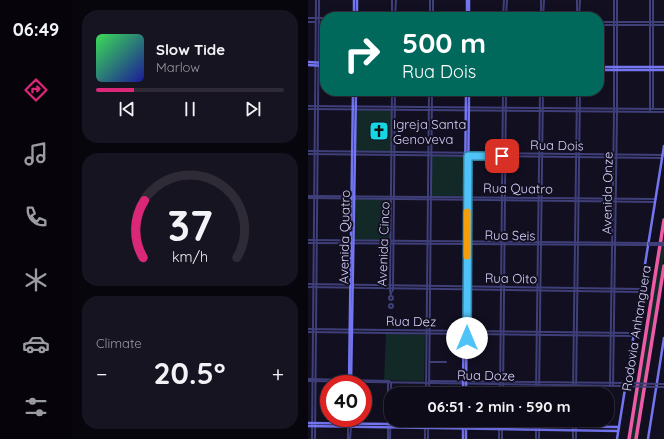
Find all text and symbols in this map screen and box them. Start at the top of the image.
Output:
text: 06:49 [13,18,59,41]
text: 500 m [402,25,486,60]
icon: right [336,28,388,80]
text: Slow Tide [156,40,225,59]
text: Marlow [156,59,200,75]
text: Rua Dois [402,60,476,83]
icon: directions [22,76,50,104]
icon: previous [116,98,138,120]
icon: pause [179,98,201,120]
icon: next [242,98,264,120]
place label: Igreja Santa Genoveva [393,116,466,147]
church icon: Igreja Santa Genoveva [368,120,390,142]
street label: Rua Dois [530,137,584,153]
pin [485,139,519,173]
icon: music [22,140,50,168]
icon: arrive [491,145,513,167]
street label: Avenida Onze [598,151,616,235]
street label: Rua Quatro [483,179,553,197]
street label: Avenida Quatro [335,190,353,284]
text: 37 [167,198,213,250]
street label: Avenida Cinco [374,201,392,287]
icon: phone [22,203,50,231]
street label: Rua Seis [484,227,536,243]
text: km/h [172,247,208,265]
street label: Rodovia Anhanguera [618,264,654,392]
icon: climate [22,266,50,294]
street label: Rua Oito [485,270,537,286]
street label: Rua Dez [386,313,436,329]
position arrow [446,317,488,359]
icon: car [22,330,50,358]
text: Climate [96,335,142,351]
text: 20.5° [154,354,226,392]
text: − [96,360,107,388]
text: + [272,360,284,388]
street label: Rua Doze [457,366,515,384]
speed limit sign: 40 [320,375,372,427]
icon: filters [22,393,50,421]
text: 06:51 · 2 min · 590 m [428,397,570,416]

